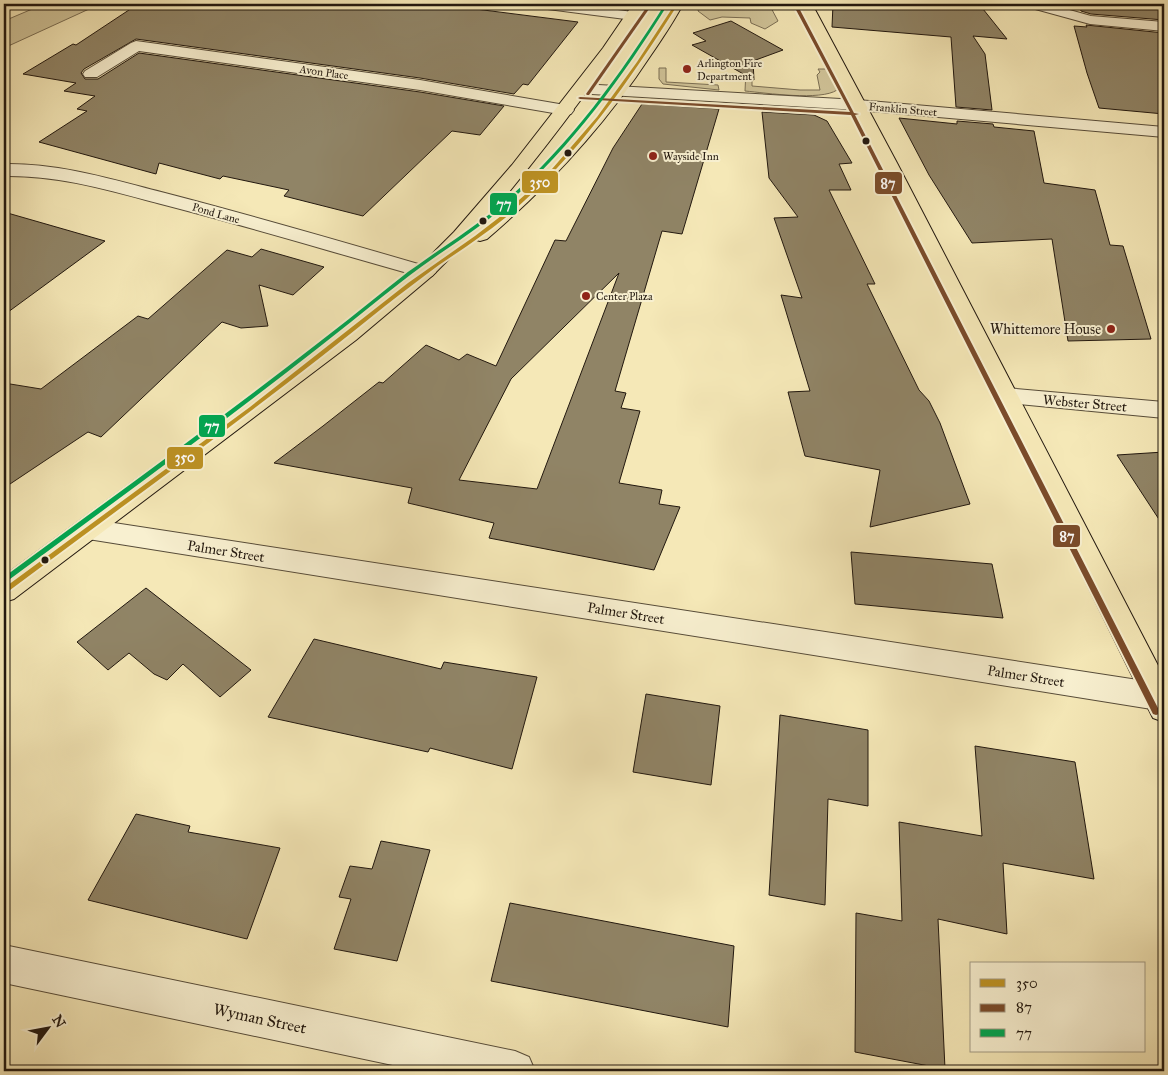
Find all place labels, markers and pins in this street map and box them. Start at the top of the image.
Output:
place label: Arlington Fire Department [696,57,763,83]
marker: Arlington Fire Department [681,63,693,75]
unlabelled marker [861,136,871,146]
unlabelled marker [563,148,573,158]
marker: Wayside Inn [647,150,659,162]
place label: Wayside Inn [663,150,719,163]
unlabelled marker [478,216,488,226]
marker: Center Plaza [580,290,592,302]
place label: Center Plaza [596,290,653,303]
place label: Whittemore House [990,321,1101,338]
marker: Whittemore House [1105,323,1117,335]
unlabelled marker [40,555,50,565]

